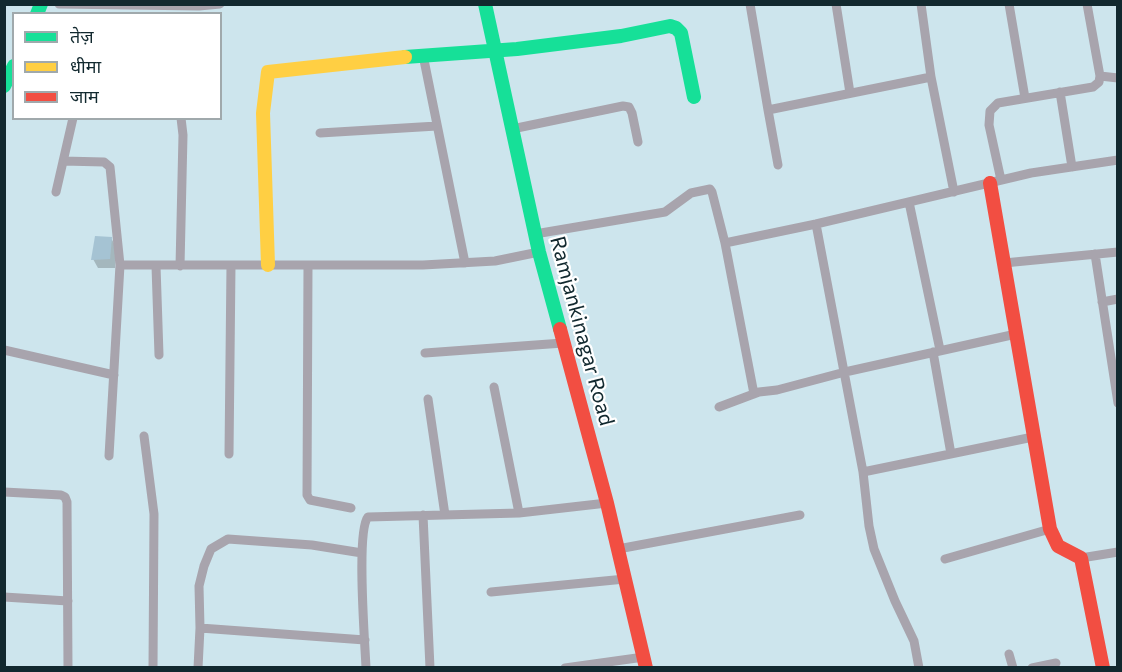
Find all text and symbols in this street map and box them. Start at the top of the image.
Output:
legend [12,12,222,120]
text: तेज़ [70,25,94,47]
text: धीमा [70,55,101,77]
text: जाम [70,85,99,107]
street label: Ramjankinagar Road [545,233,619,429]

